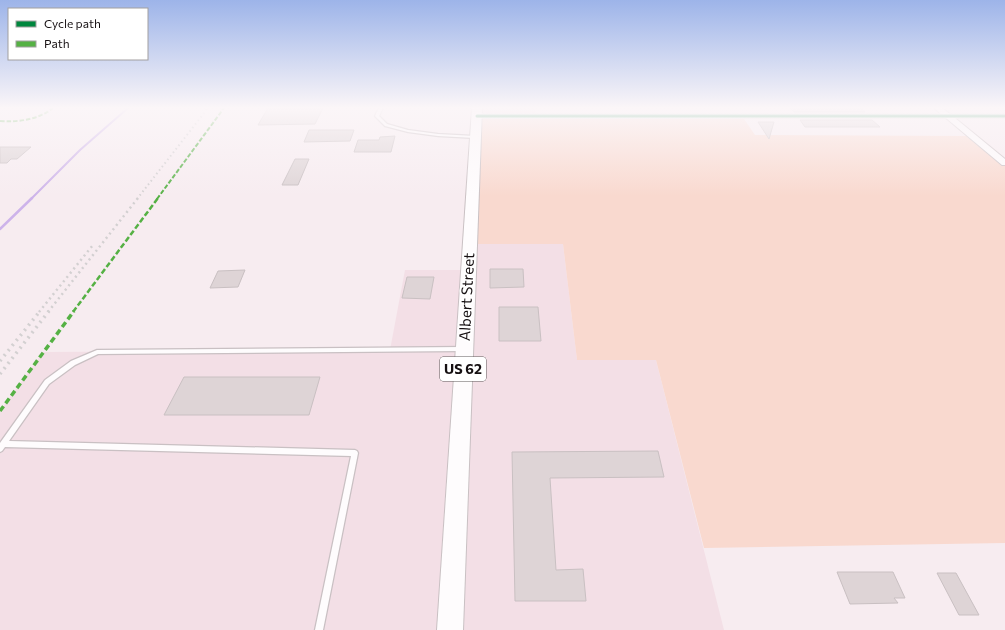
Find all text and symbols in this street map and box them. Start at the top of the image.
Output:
legend [8,8,148,60]
text: Cycle path [44,16,101,30]
text: Path [44,36,70,50]
street label: Albert Street [455,252,477,342]
road number: US 62 [440,357,486,381]

